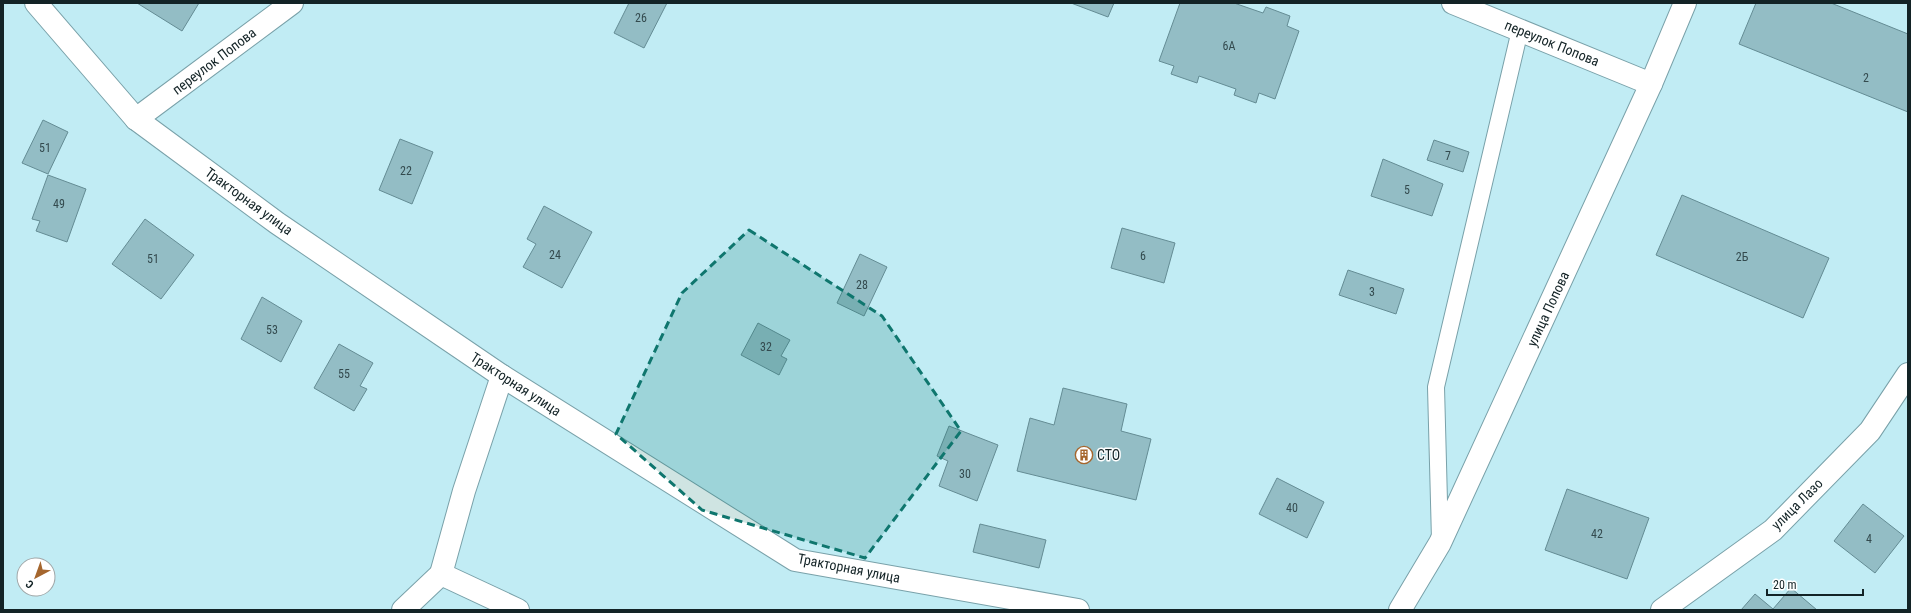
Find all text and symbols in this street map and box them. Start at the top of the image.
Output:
house number: 26 [635,11,647,25]
street label: переулок Попова [1502,17,1602,69]
street label: переулок Попова [169,24,259,98]
house number: 6А [1223,39,1236,53]
house number: 2 [1863,71,1869,85]
house number: 51 [39,141,51,155]
house number: 7 [1445,149,1451,163]
street label: Тракторная улица [202,164,296,238]
house number: 22 [400,164,412,178]
house number: 5 [1404,183,1410,197]
house number: 49 [53,197,65,211]
house number: 24 [549,248,561,262]
house number: 6 [1140,249,1146,263]
house number: 2Б [1736,250,1749,264]
house number: 51 [147,252,159,266]
street label: улица Попова [1524,269,1572,349]
house number: 28 [856,278,868,292]
house number: 3 [1369,285,1375,299]
house number: 53 [266,323,278,337]
house number: 32 [760,340,772,354]
street label: Тракторная улица [468,349,564,419]
house number: 55 [338,367,350,381]
building icon: СТО [1074,445,1094,465]
place label: СТО [1097,447,1120,463]
house number: 30 [959,467,971,481]
street label: улица Лазо [1768,475,1826,533]
house number: 40 [1286,501,1298,515]
house number: 42 [1591,527,1603,541]
house number: 4 [1866,532,1872,546]
street label: Тракторная улица [796,550,902,586]
north arrow [16,557,56,597]
scale bar [1767,571,1863,597]
text: С [23,577,36,591]
text: 20 m [1773,578,1797,592]

